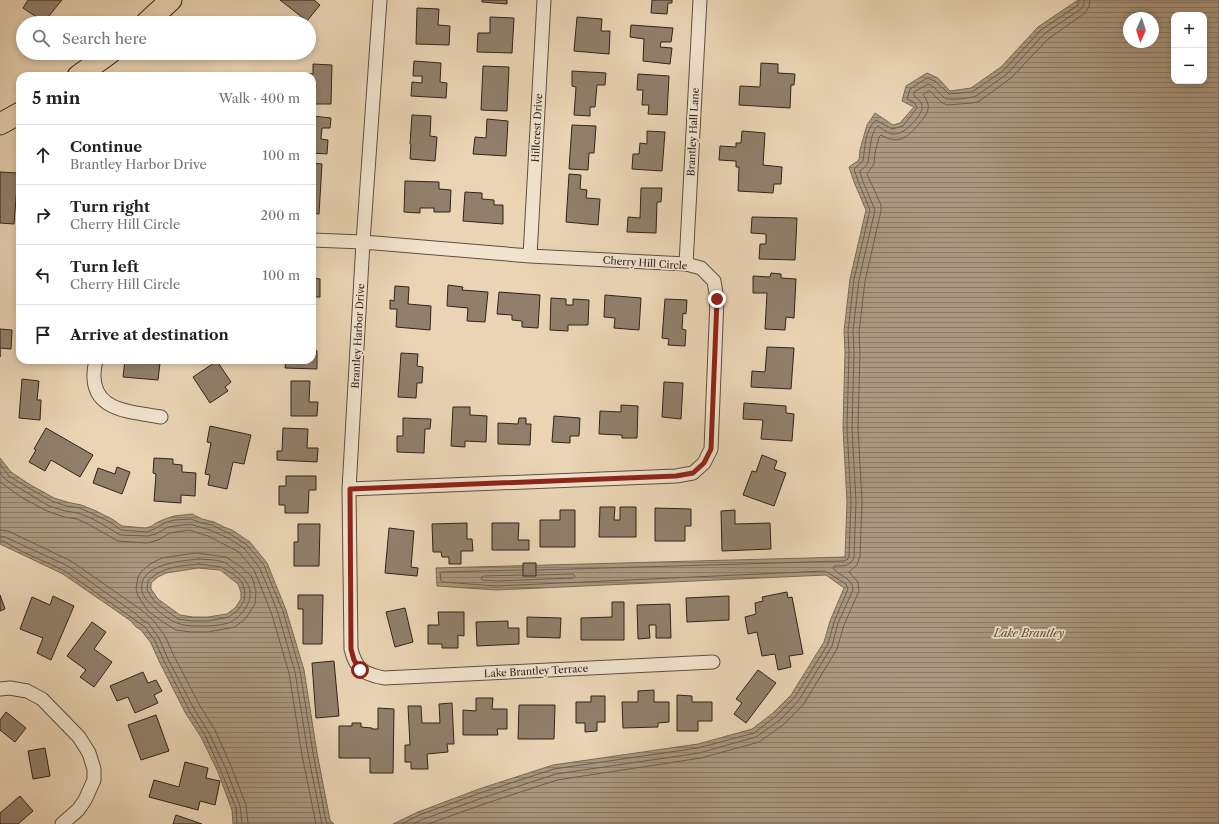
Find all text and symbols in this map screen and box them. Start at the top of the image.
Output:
north arrow [1123,12,1159,48]
map controls [1171,12,1207,84]
button: + [1171,12,1207,48]
search box [16,16,316,60]
icon: search [30,27,52,49]
text: Search here [62,29,147,48]
button: − [1171,48,1207,84]
street label: Brantley Hall Lane [684,87,702,177]
text: 5 min [32,88,80,108]
text: Walk · 400 m [219,90,300,106]
street label: Hillcrest Drive [529,93,545,163]
text: Continue [70,137,142,156]
icon: ahead [32,144,54,166]
text: 100 m [262,147,300,163]
text: Brantley Harbor Drive [70,156,207,172]
text: Turn right [70,197,150,216]
icon: right [32,204,54,226]
text: 200 m [260,207,300,223]
text: Cherry Hill Circle [70,216,180,232]
street label: Cherry Hill Circle [602,254,688,272]
text: Turn left [70,257,139,276]
icon: left [32,264,54,286]
text: 100 m [262,267,300,283]
text: Cherry Hill Circle [70,276,180,292]
street label: Brantley Harbor Drive [349,283,367,389]
route end [708,290,726,308]
icon: arrive [32,324,54,346]
text: Arrive at destination [70,325,229,344]
water label: Lake Brantley [993,626,1065,640]
route start [351,661,369,679]
street label: Lake Brantley Terrace [484,662,589,680]

